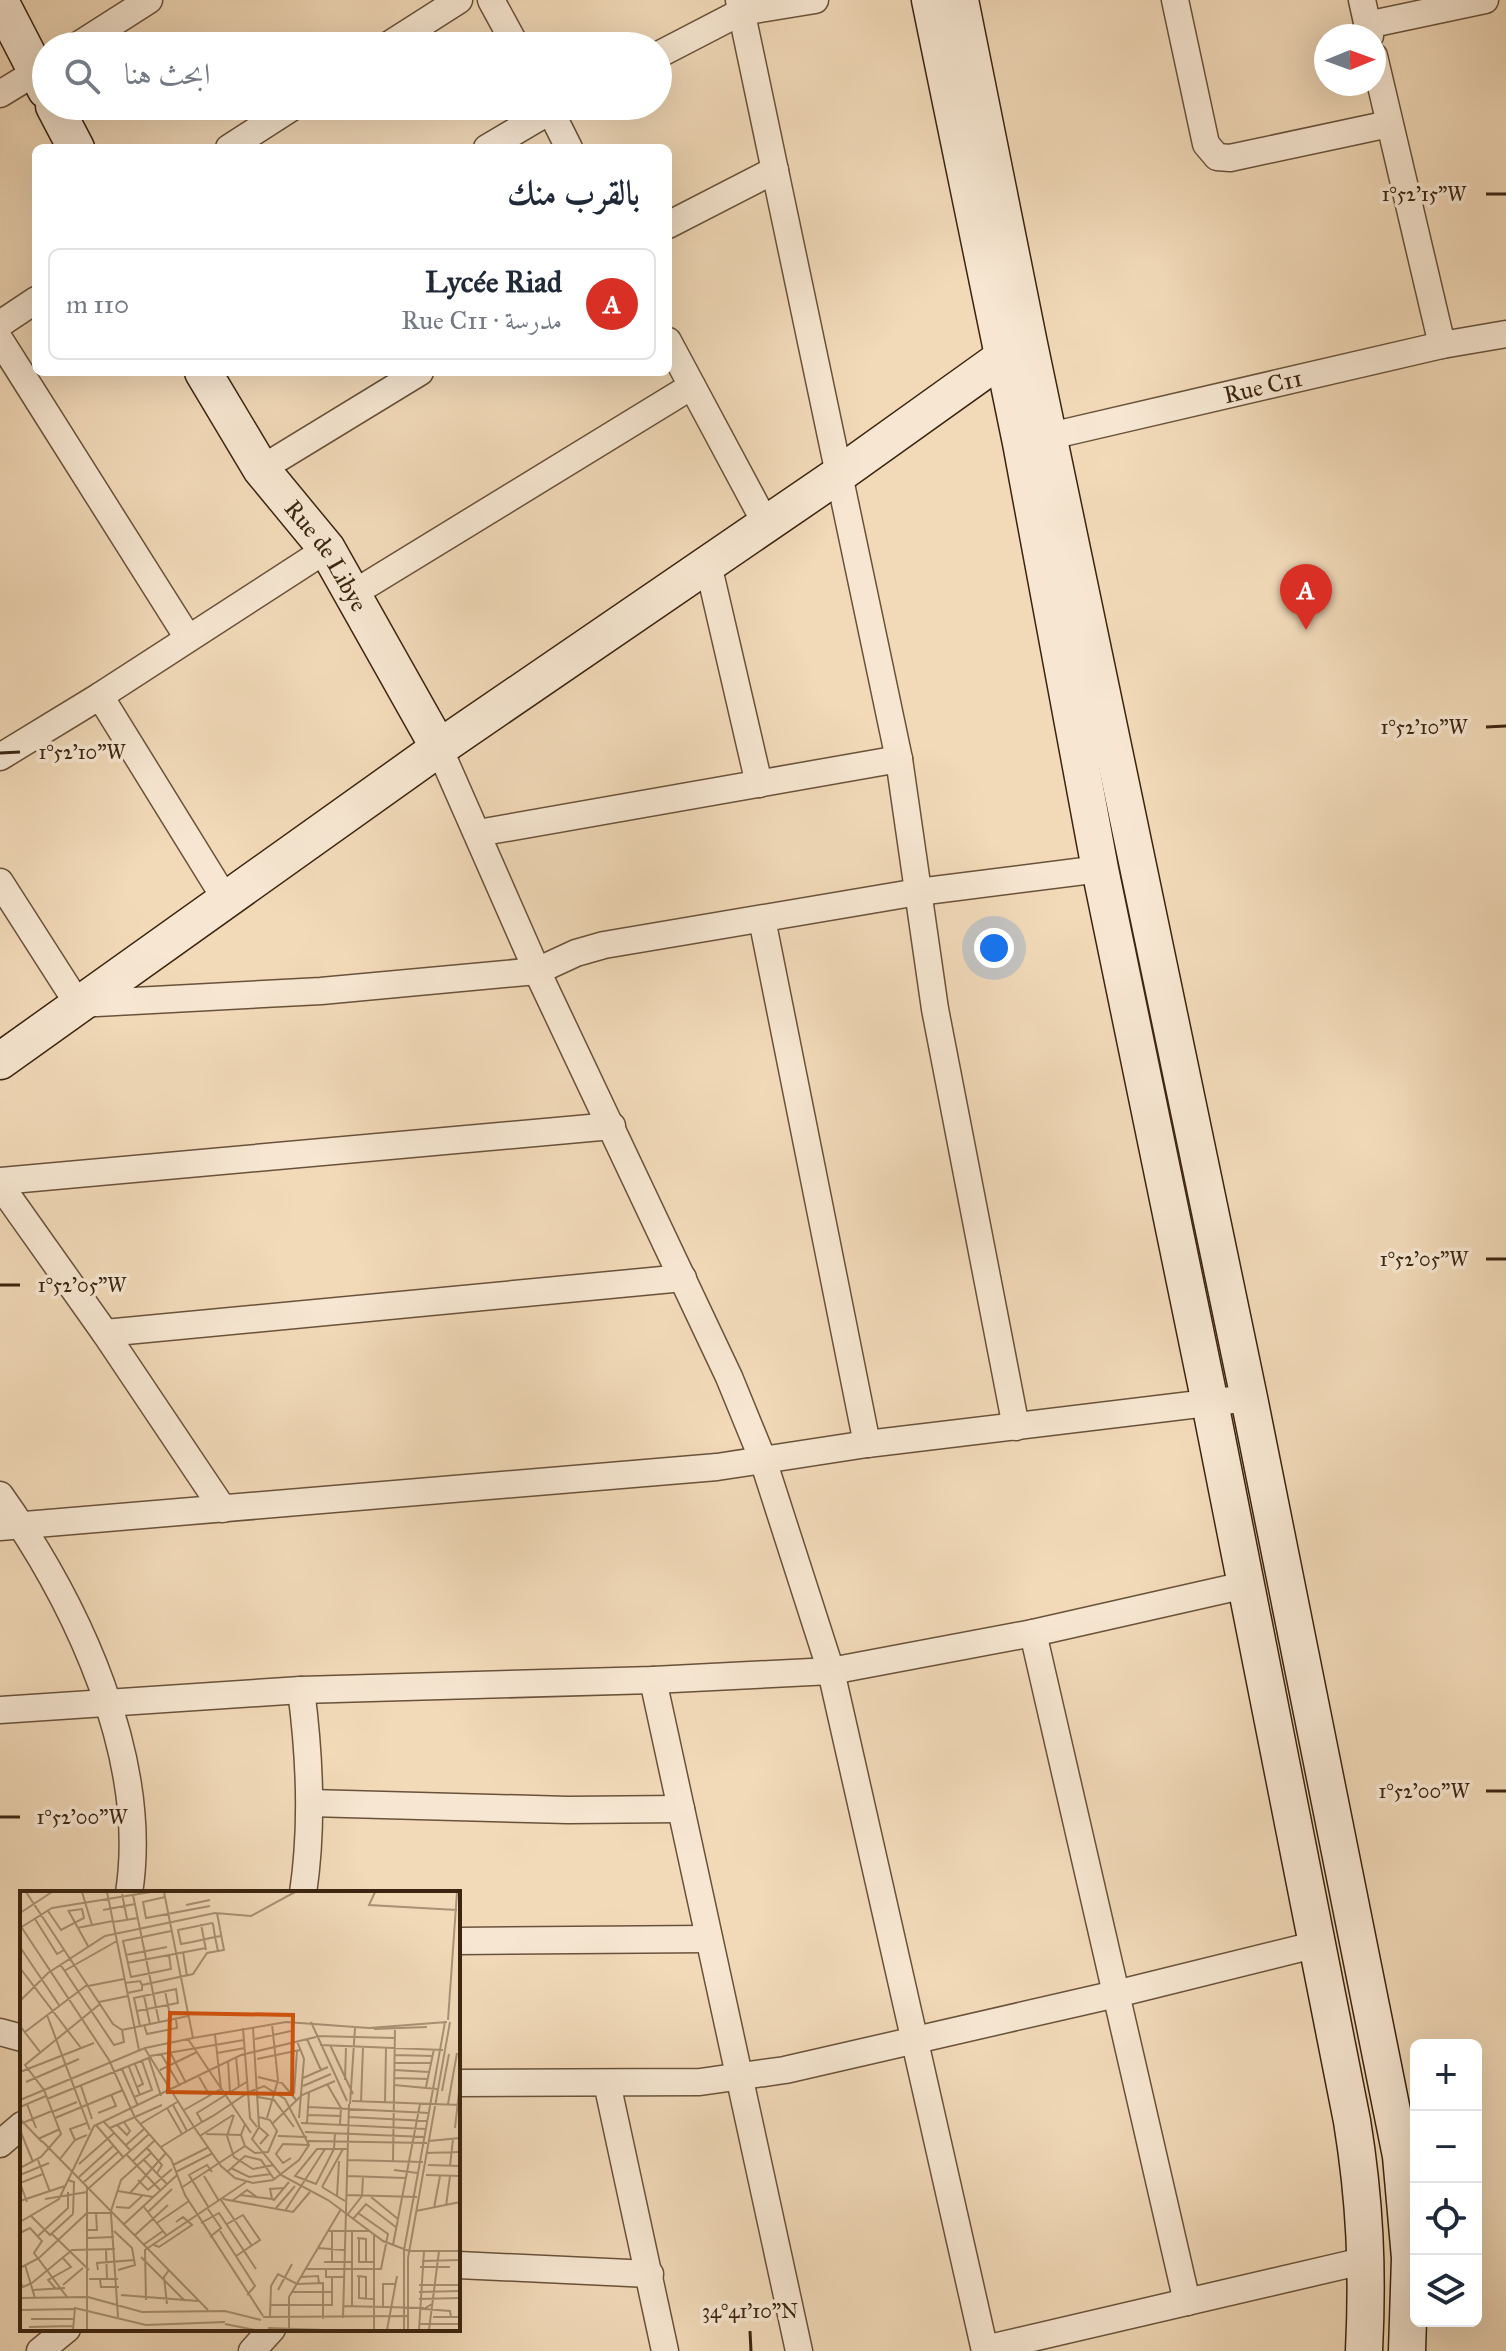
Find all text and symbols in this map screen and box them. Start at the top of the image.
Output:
north arrow [1314,24,1386,96]
search box [32,32,672,120]
icon: search [60,54,104,98]
text: ابحث هنا [124,56,210,92]
text: بالقرب منك [507,172,640,213]
text: 1°52'15"W [1382,182,1467,206]
text: Lycée Riad [425,264,562,300]
text: 110 m [66,288,129,320]
text: A [603,288,621,320]
text: مدرسة · Rue C11 [401,304,562,336]
street label: Rue C11 [1221,363,1305,410]
street label: Rue de Libye [278,494,374,617]
pin: A [1280,564,1332,630]
text: 1°52'10"W [1380,715,1469,739]
text: 1°52'10"W [38,740,127,764]
your location [974,928,1014,968]
text: 1°52'05"W [1380,1247,1469,1271]
text: 1°52'05"W [38,1273,127,1297]
text: 1°52'00"W [1379,1779,1470,1803]
text: 1°52'00"W [37,1805,128,1829]
inset map [20,1891,460,2331]
map controls [1410,2039,1482,2327]
button: + [1410,2039,1482,2111]
button: − [1410,2111,1482,2183]
button: locate [1410,2183,1482,2255]
button: layers [1410,2255,1482,2327]
text: 34°41'10"N [702,2299,798,2323]

